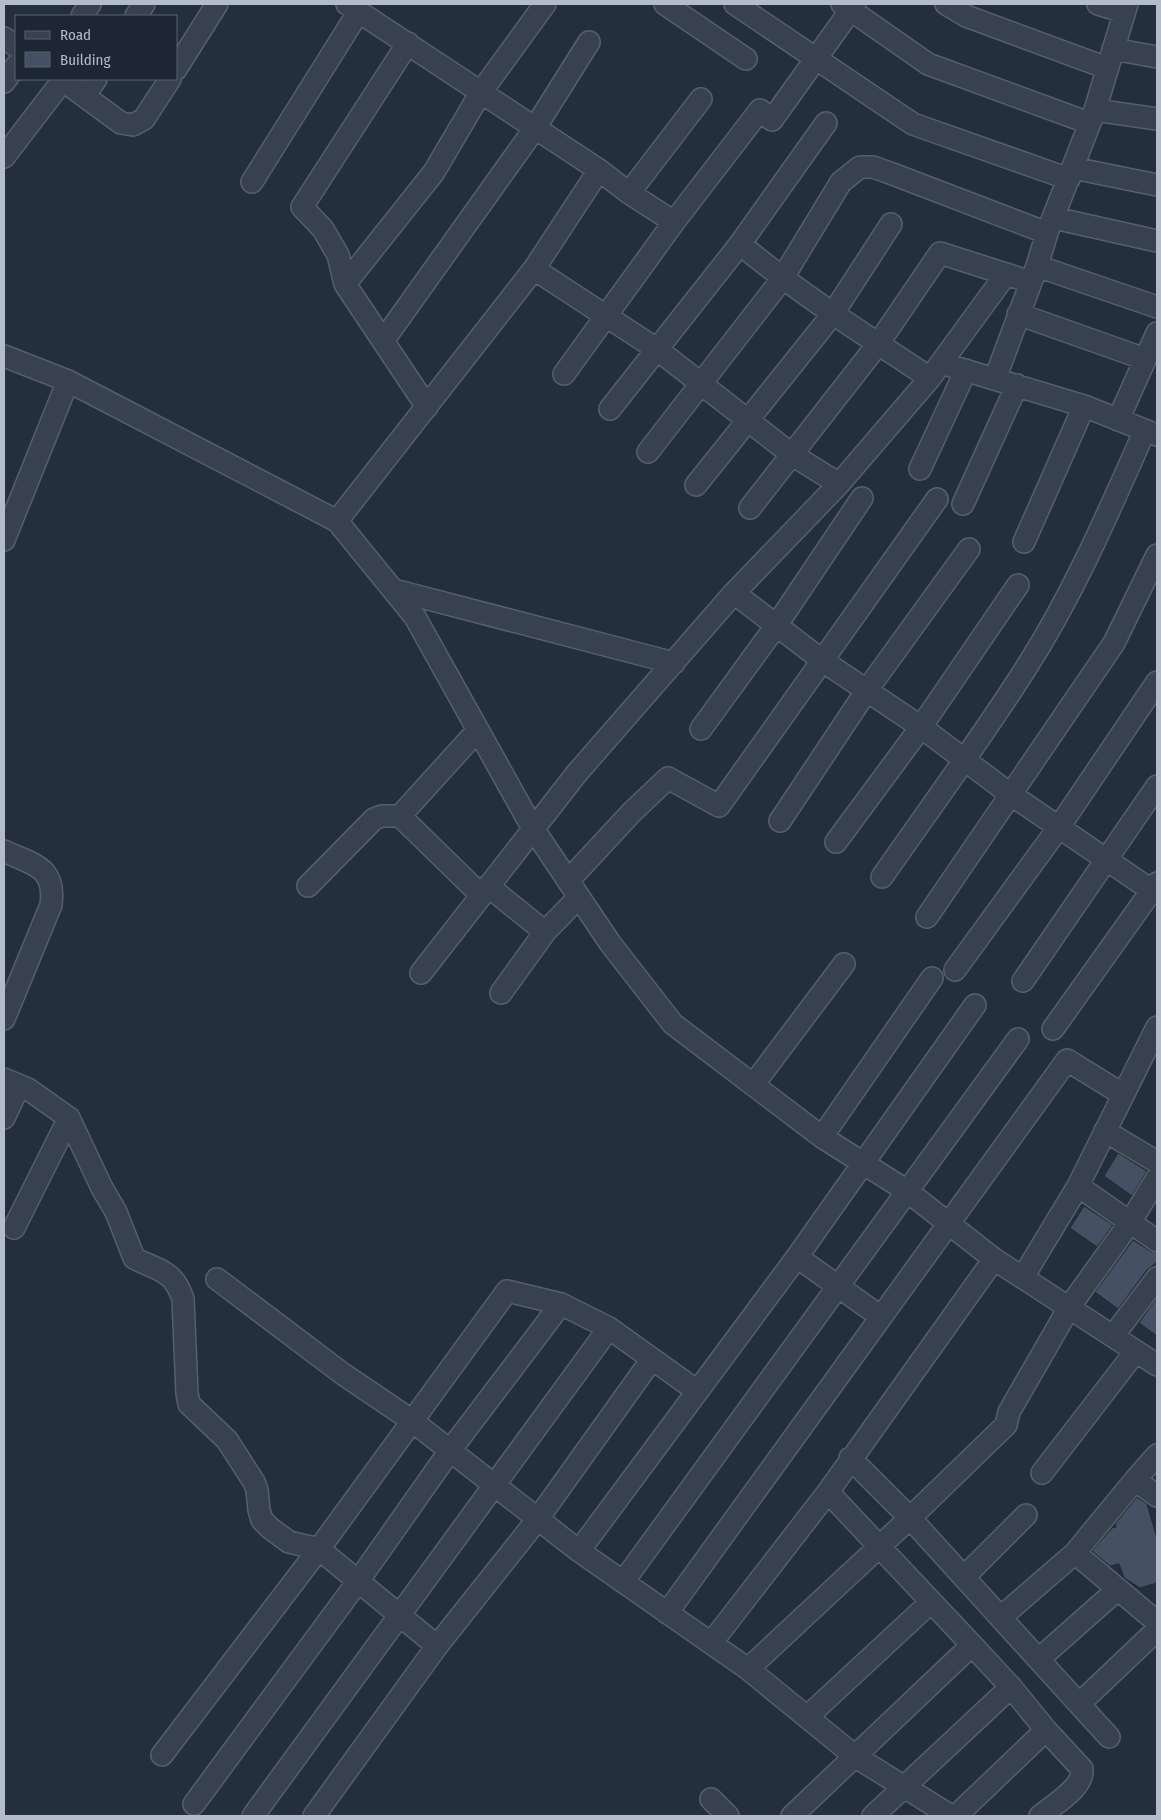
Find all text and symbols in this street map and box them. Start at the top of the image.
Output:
legend [15,15,178,80]
text: Road [60,26,91,44]
text: Building [60,51,111,69]

